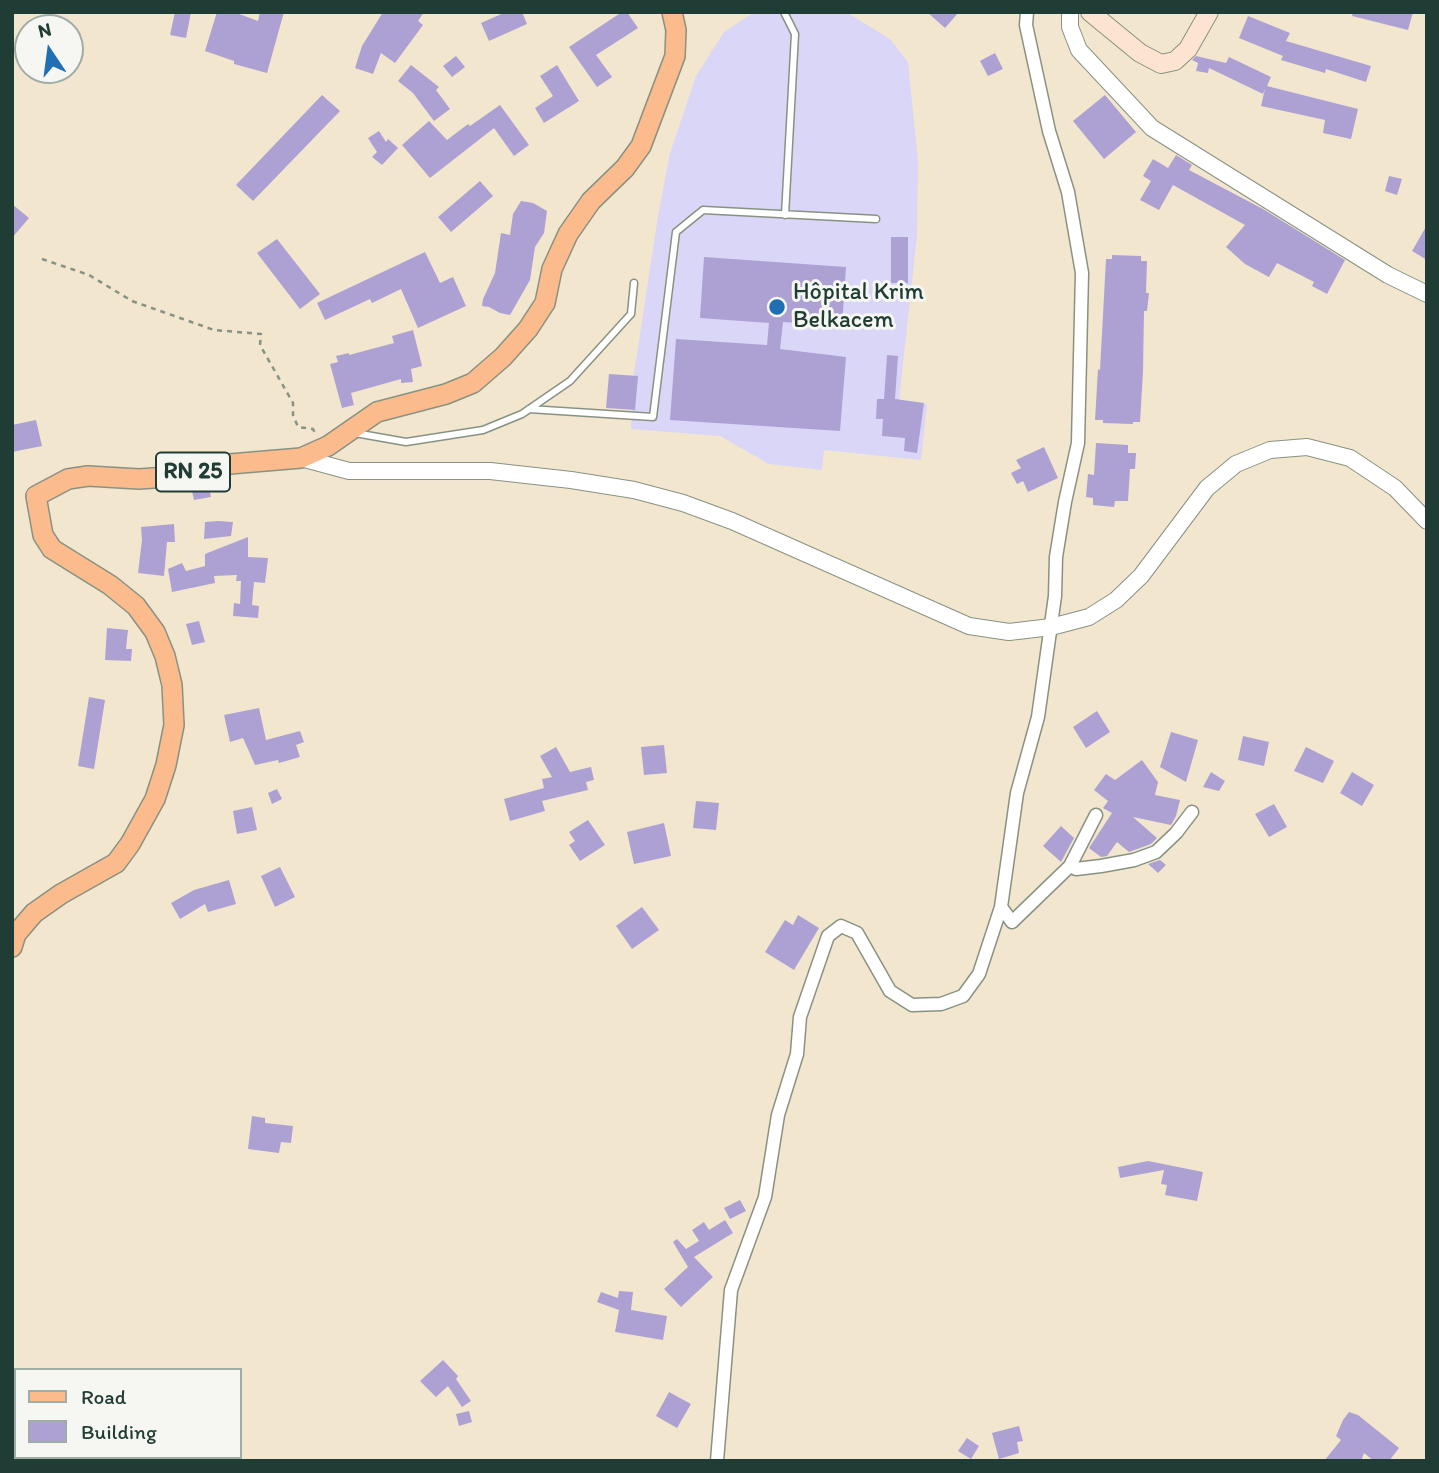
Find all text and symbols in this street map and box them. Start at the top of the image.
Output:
north arrow [14,14,84,84]
text: N [36,17,53,43]
place label: Hôpital Krim Belkacem [793,279,924,335]
marker: Hôpital Krim Belkacem [767,297,787,317]
road number: RN 25 [156,452,230,492]
legend [14,1368,242,1459]
text: Road [81,1384,126,1409]
text: Building [81,1419,157,1444]

